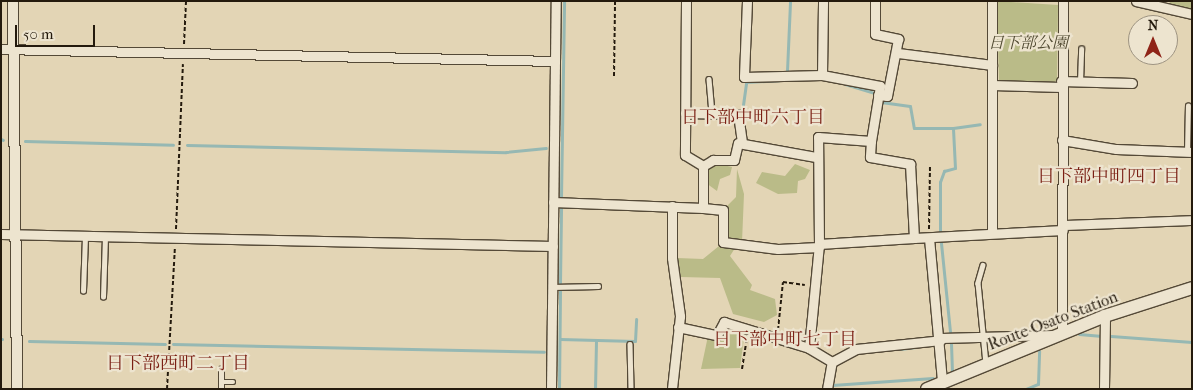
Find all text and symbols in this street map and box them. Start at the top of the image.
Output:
scale bar [18,15,98,47]
north arrow [1128,15,1178,65]
text: N [1148,17,1158,34]
text: 50 m [23,25,53,43]
park label: 日下部公園 [988,33,1068,53]
district label: 日下部中町六丁目 [681,107,825,129]
district label: 日下部中町四丁目 [1037,166,1181,188]
street label: Route Osato Station [985,287,1121,355]
district label: 日下部中町七丁目 [713,329,857,351]
district label: 日下部西町二丁目 [106,353,250,375]

